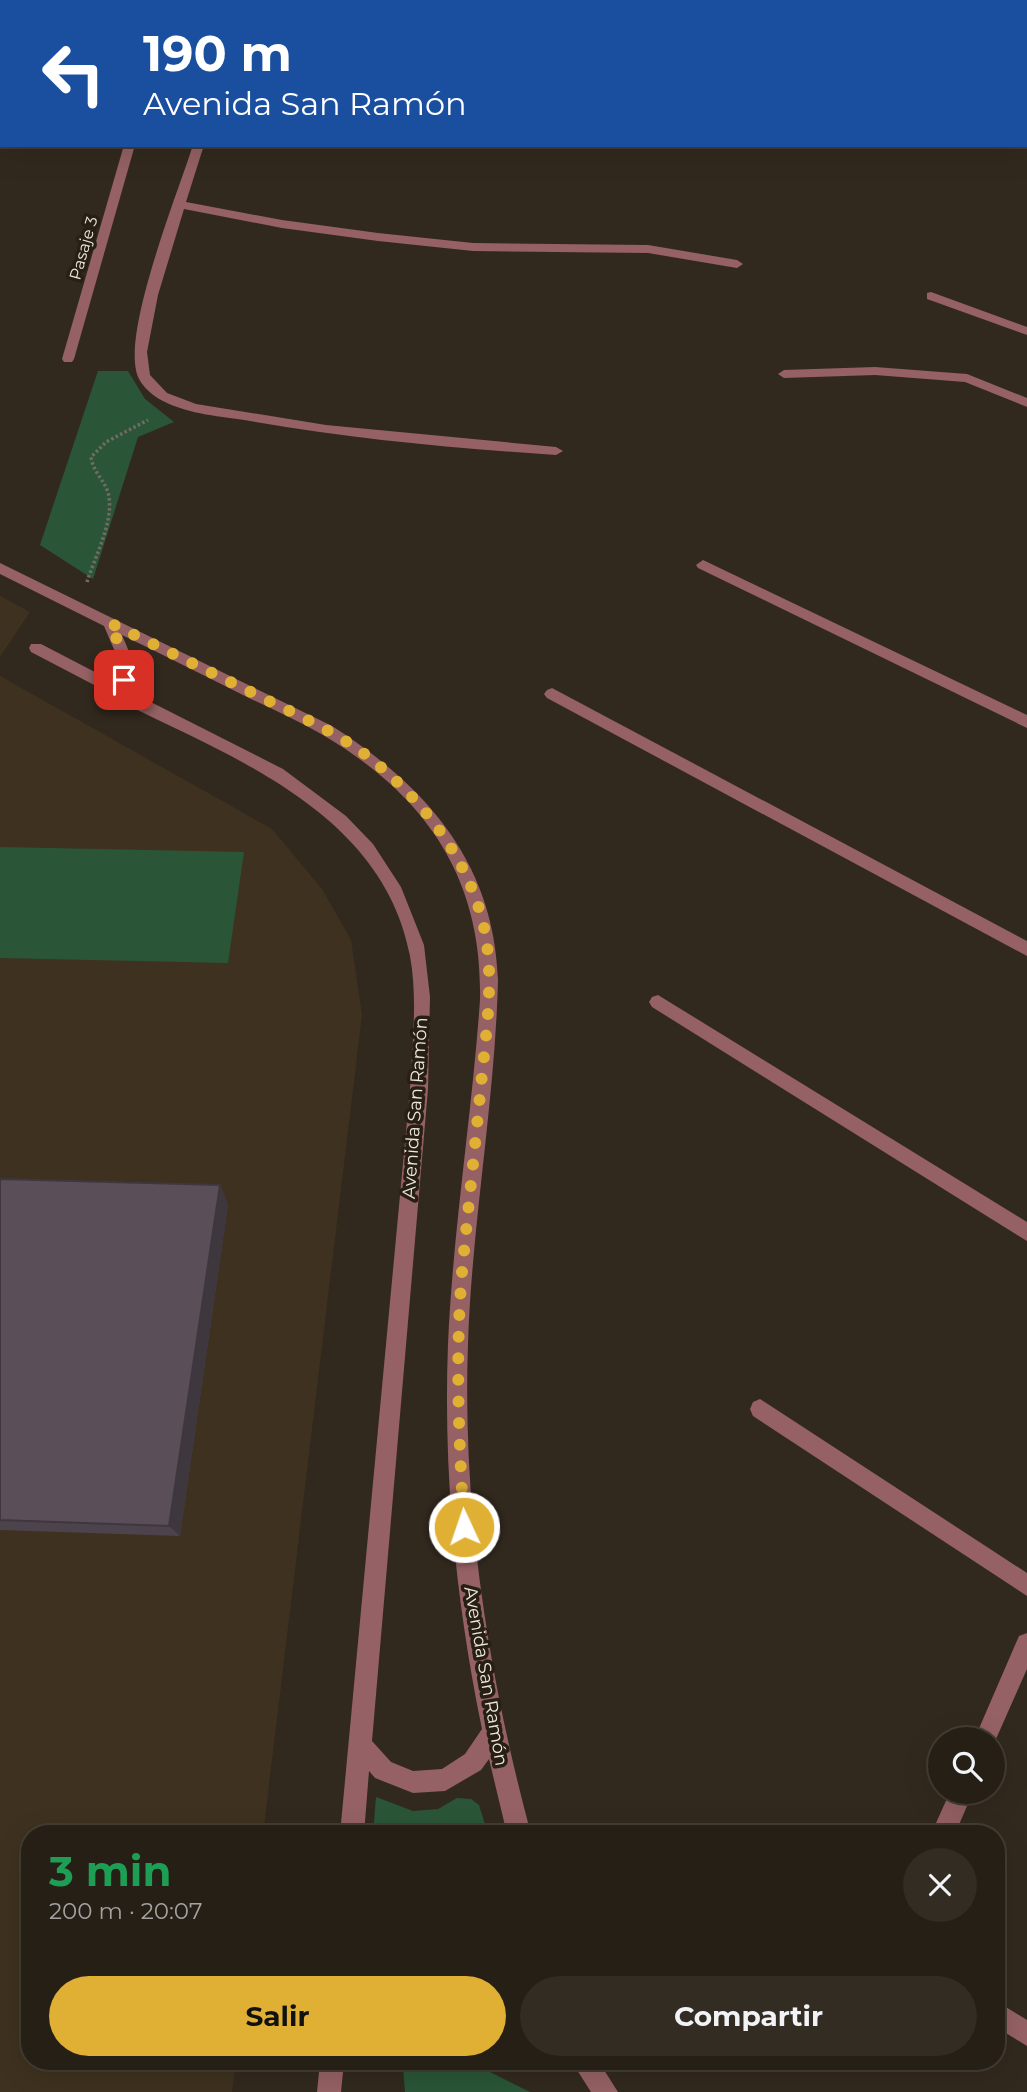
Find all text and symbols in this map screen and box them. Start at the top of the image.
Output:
text: 190 m [143,24,292,83]
icon: left [28,28,119,119]
text: Avenida San Ramón [143,84,467,123]
street label: Pasaje 3 [65,214,102,282]
pin [94,650,154,710]
icon: arrive [105,661,143,699]
street label: Avenida San Ramón [398,1016,432,1200]
position arrow [427,1490,501,1564]
street label: Avenida San Ramón [459,1584,513,1768]
map controls [928,1727,1005,1804]
button: search [928,1727,1005,1804]
text: 3 min [49,1845,171,1897]
button: close [903,1848,977,1922]
text: 200 m · 20:07 [49,1897,202,1925]
button: Salir [49,1976,506,2056]
button: Compartir [520,1976,977,2056]

